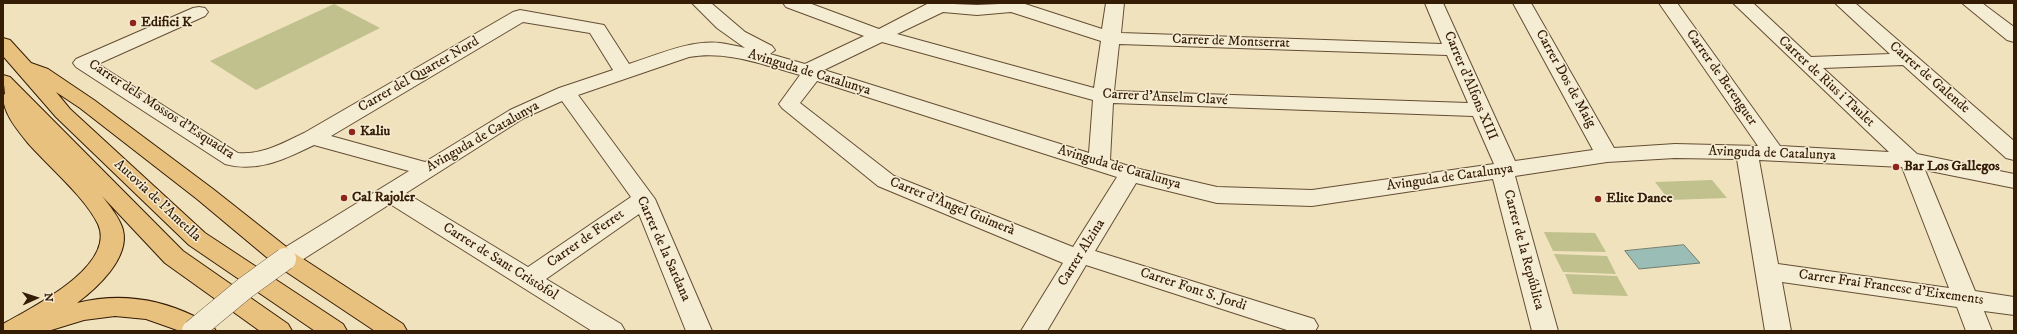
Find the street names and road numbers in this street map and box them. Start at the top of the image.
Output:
street label: Carrer Dos de Maig [1531,27,1599,131]
street label: Carrer de Berenguer [1682,27,1760,129]
street label: Carrer d'Alfons XIII [1439,29,1501,143]
street label: Carrer de Montserrat [1172,32,1290,52]
street label: Carrer de Rius i Taulet [1774,33,1878,131]
street label: Carrer del Quarter Nord [356,34,482,116]
street label: Carrer de Galende [1885,38,1973,118]
street label: Avinguda de Catalunya [746,46,872,100]
street label: Carrer dels Mossos d'Esquadra [85,57,237,163]
street label: Carrer d'Anselm Clavé [1102,86,1228,110]
street label: Avinguda de Catalunya [424,98,542,176]
street label: Avinguda de Catalunya [1055,142,1183,194]
street label: Avinguda de Catalunya [1708,143,1836,165]
street label: Autovia de l'Ametlla [110,156,204,246]
street label: Avinguda de Catalunya [1386,161,1514,195]
street label: Carrer d'Àngel Guimerà [887,174,1017,240]
street label: Carrer de la República [1499,188,1547,312]
street label: Carrer de la Sardana [632,194,694,304]
street label: Carrer de Ferret [544,206,628,272]
street label: Carrer Alzina [1055,216,1109,290]
street label: Carrer de Sant Cristòfol [439,220,561,304]
street label: Carrer Font S. Jordi [1138,265,1248,315]
street label: Carrer Frai Francesc d'Eixements [1797,267,1985,309]

